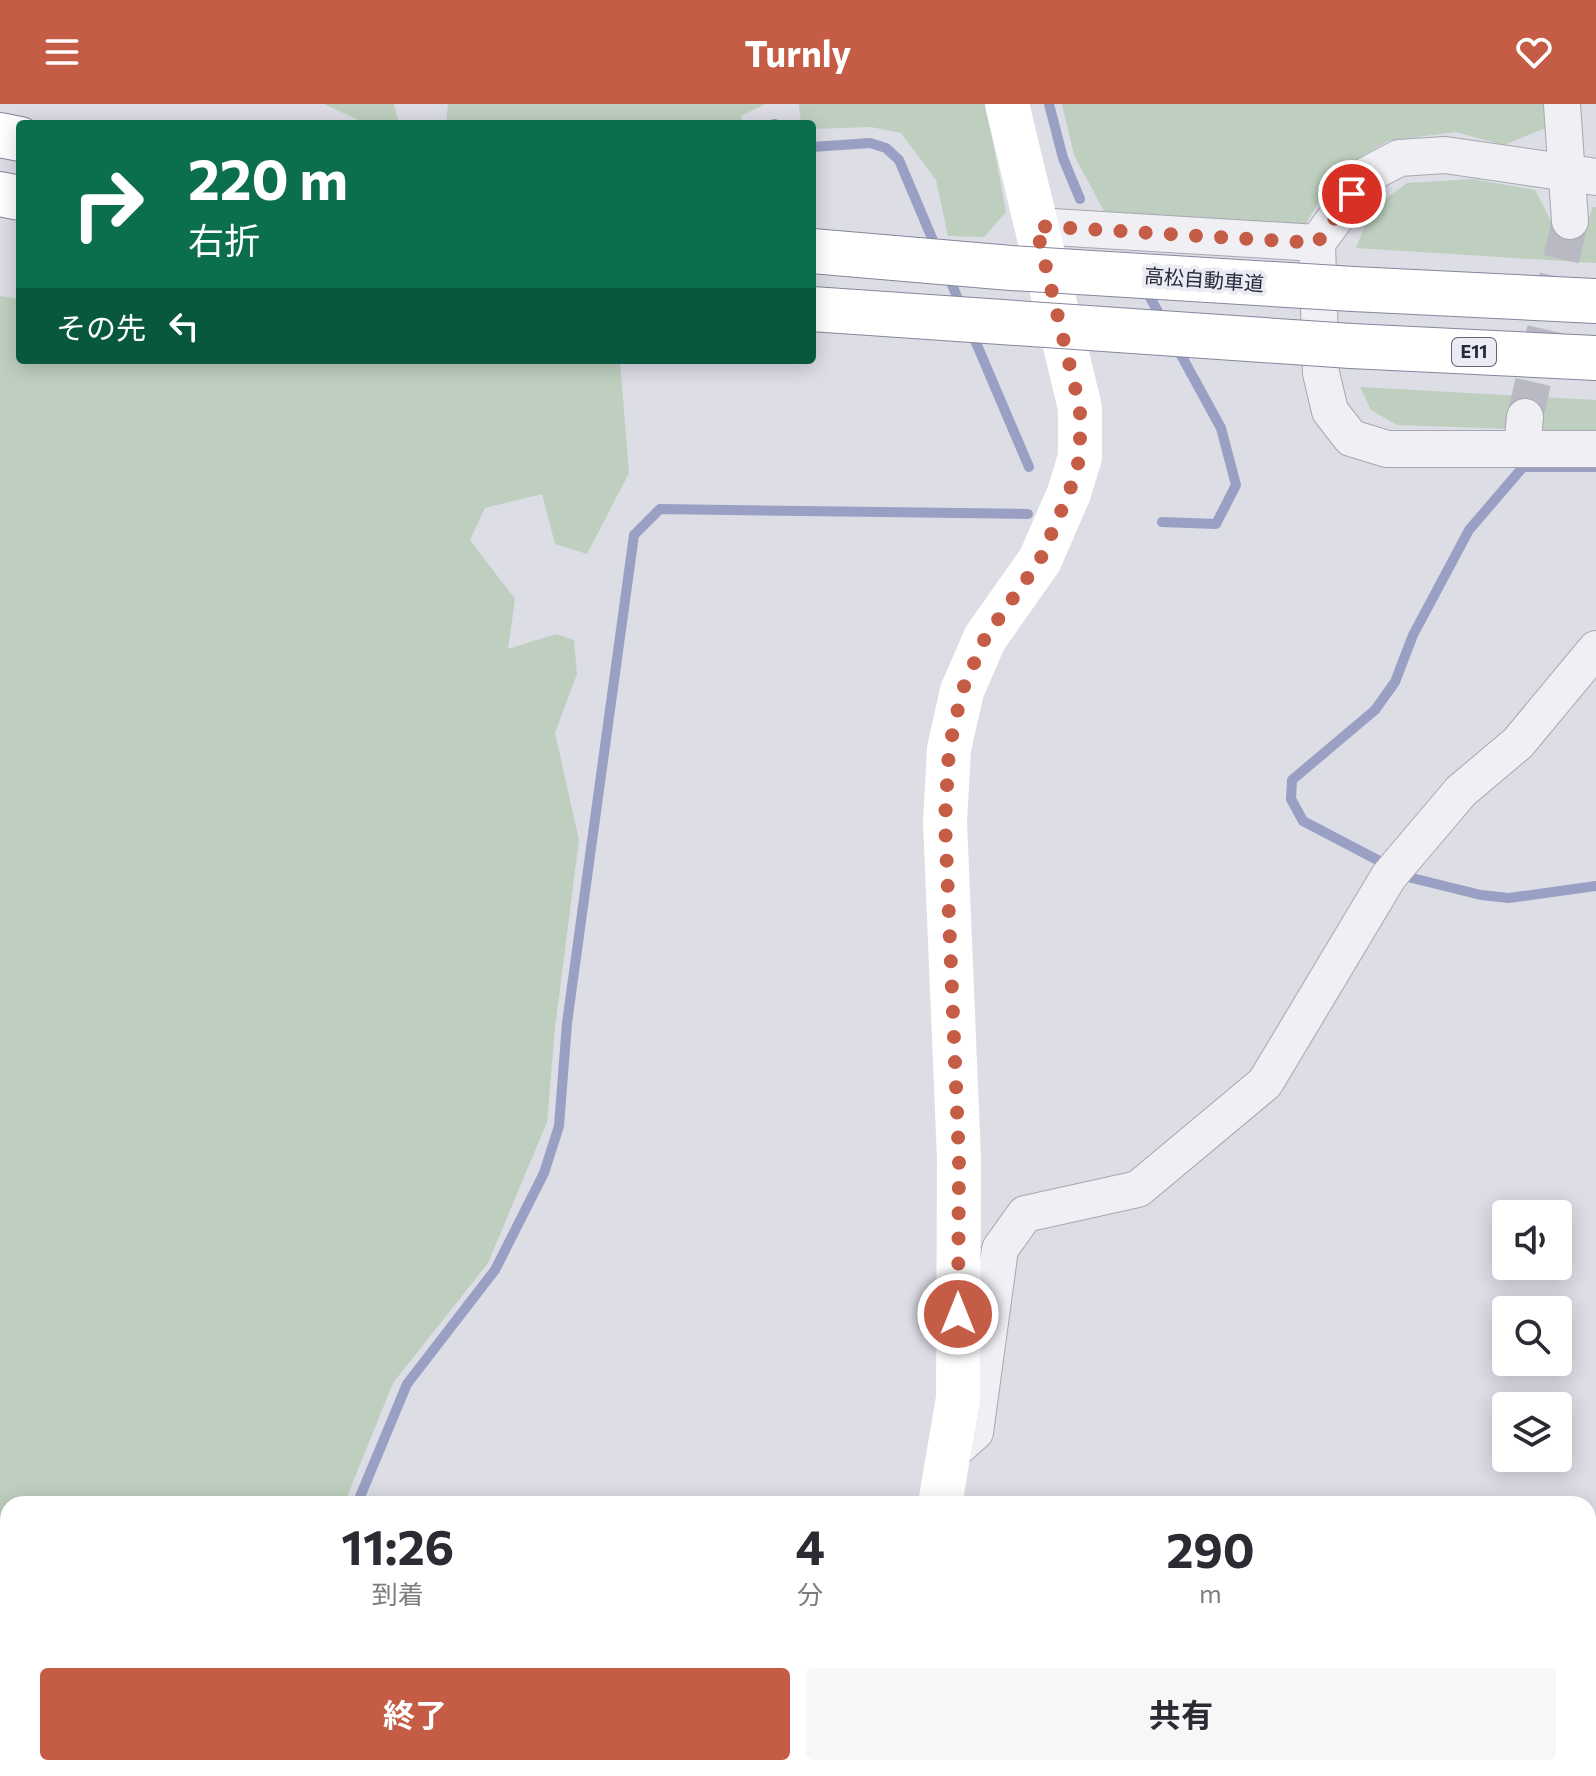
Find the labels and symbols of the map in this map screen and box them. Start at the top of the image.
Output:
pin [1318,160,1386,228]
street label: 高松自動車道 [1143,263,1265,295]
road number: E11 [1452,338,1496,366]
position arrow [916,1272,1000,1356]

